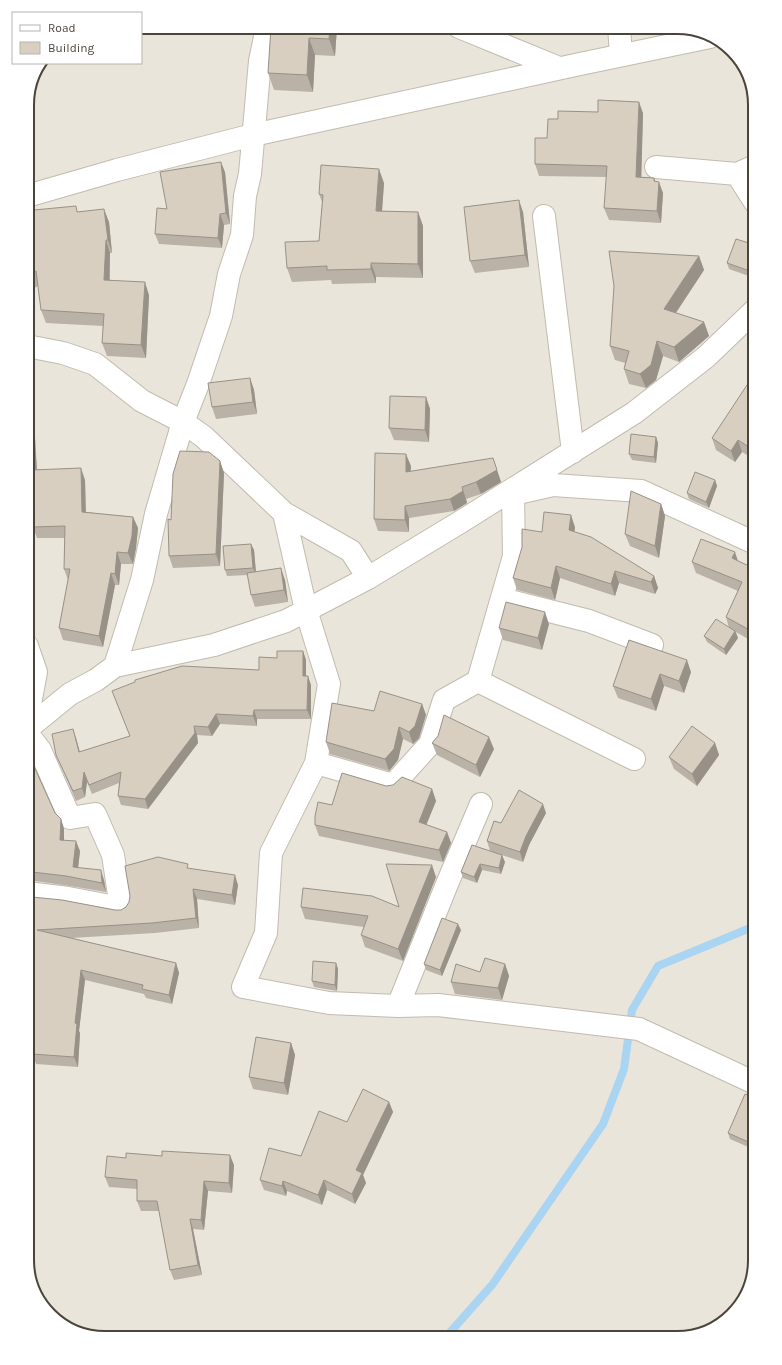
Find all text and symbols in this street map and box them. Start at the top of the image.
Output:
legend [12,12,142,64]
text: Road [48,21,76,35]
text: Building [48,41,95,55]

